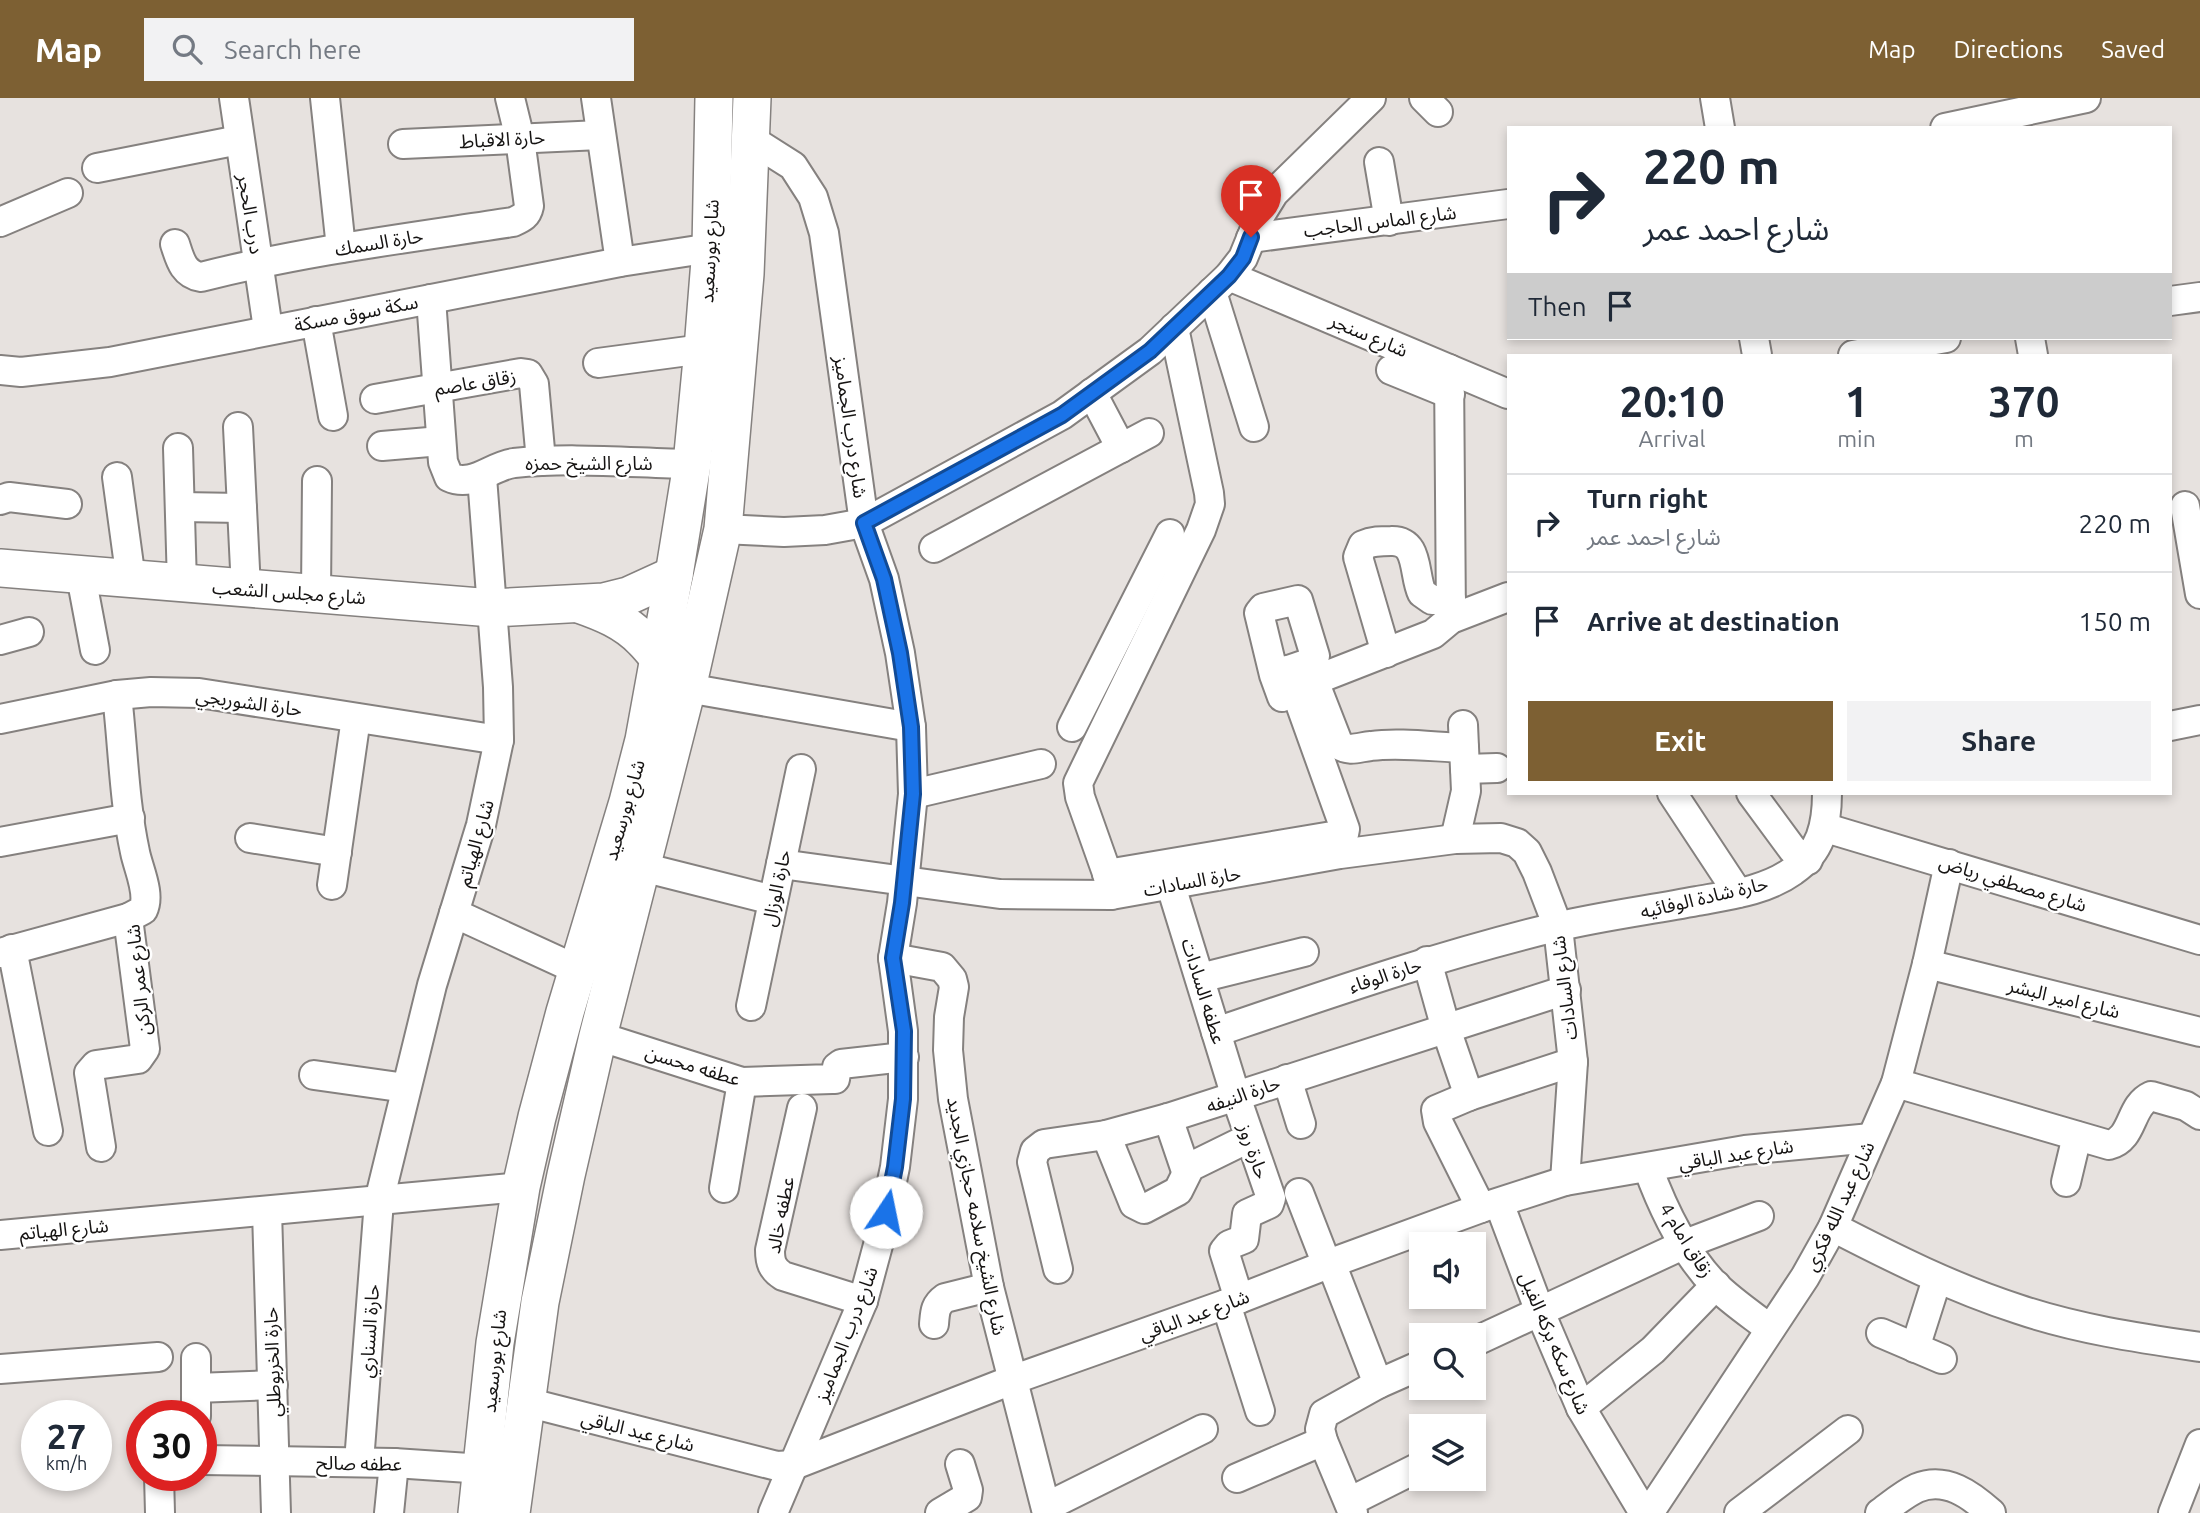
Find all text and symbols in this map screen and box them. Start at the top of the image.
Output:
search box [144,18,634,81]
icon: search [168,30,206,68]
text: Map [35,31,102,68]
text: Search here [224,35,362,64]
text: Map [1868,36,1915,63]
text: Directions [1953,36,2063,63]
text: Saved [2101,36,2165,63]
street label: حارة الاقباط [458,126,546,153]
text: 220 m [1643,138,1780,193]
icon: right [1528,154,1619,245]
pin [1221,165,1281,237]
street label: درب الحجر [233,172,268,256]
icon: arrive [1232,176,1270,214]
street label: شارع بورسعيد [695,199,726,304]
street label: شارع الماس الحاجب [1302,201,1458,244]
text: شارع احمد عمر [1643,210,1829,246]
street label: حارة السمك [333,224,425,261]
icon: arrive [1601,287,1639,325]
street label: سكة سوق مسكة [292,290,420,337]
text: Then [1528,292,1587,321]
street label: شارع سنجر [1325,308,1411,364]
street label: شارع درب الجماميز [827,354,872,500]
street label: زقاق عاصم [433,365,518,403]
text: 20:10 [1620,378,1725,425]
text: 1 [1845,378,1868,425]
text: 370 [1988,378,2059,425]
text: Arrival [1639,426,1706,451]
text: min [1837,426,1876,451]
text: m [2014,426,2034,451]
street label: شارع الشيخ حمزه [525,452,653,478]
text: Turn right [1587,484,1708,513]
icon: right [1528,504,1566,542]
text: 220 m [2079,509,2151,538]
text: شارع احمد عمر [1587,524,1721,549]
street label: شارع مجلس الشعب [211,576,367,611]
icon: arrive [1528,602,1566,640]
text: Arrive at destination [1587,607,1840,636]
text: 150 m [2079,607,2151,636]
street label: حارة الشوربجي [194,684,304,725]
button: Exit [1528,701,1833,781]
button: Share [1847,701,2151,781]
street label: شارع بورسعيد [599,757,652,864]
street label: شارع الهياتم [452,797,502,890]
street label: حارة الوزال [757,848,796,928]
street label: شارع مصطفي رياض [1935,850,2089,920]
street label: حارة السادات [1142,862,1243,901]
street label: حارة شادة الوفائيه [1638,872,1770,923]
street label: شارع عمر الركن [121,923,158,1037]
street label: شارع السادات [1547,934,1584,1041]
street label: عطفه السادات [1177,935,1231,1047]
street label: حارة الوفاء [1346,953,1424,998]
street label: شارع امير البشر [2004,973,2122,1025]
street label: عطفه محسن [643,1040,743,1091]
street label: حارة النيفه [1203,1071,1283,1118]
street label: شارع الشيخ سلامه حجازي الجديد [939,1095,1011,1338]
street label: حارة روز [1233,1119,1274,1182]
street label: شارع عبد الباقي [1677,1134,1796,1178]
street label: شارع عبد الله فكري [1799,1138,1883,1276]
street label: عطفه خالد [762,1175,798,1255]
position arrow [849,1175,923,1249]
street label: زقاق امام 4 [1652,1199,1719,1283]
street label: شارع الهياتم [18,1214,110,1248]
map controls [1409,1232,1486,1491]
button: sound [1409,1232,1486,1309]
street label: شارع درب الجماميز [810,1263,885,1407]
street label: شارع سكه بركه الفيل [1512,1268,1595,1419]
street label: حارة السناري [355,1283,388,1379]
street label: شارع عبد الباقي [1136,1285,1254,1349]
street label: حارة الخربوطلي [259,1306,289,1417]
street label: شارع بورسعيد [478,1308,513,1414]
button: search [1409,1323,1486,1400]
speed limit sign: 30 [126,1400,217,1491]
street label: شارع عبد الباقي [578,1406,697,1460]
button: layers [1409,1414,1486,1491]
text: 27 [47,1416,86,1456]
street label: عطفه صالح [316,1451,402,1479]
text: km/h [46,1453,87,1473]

